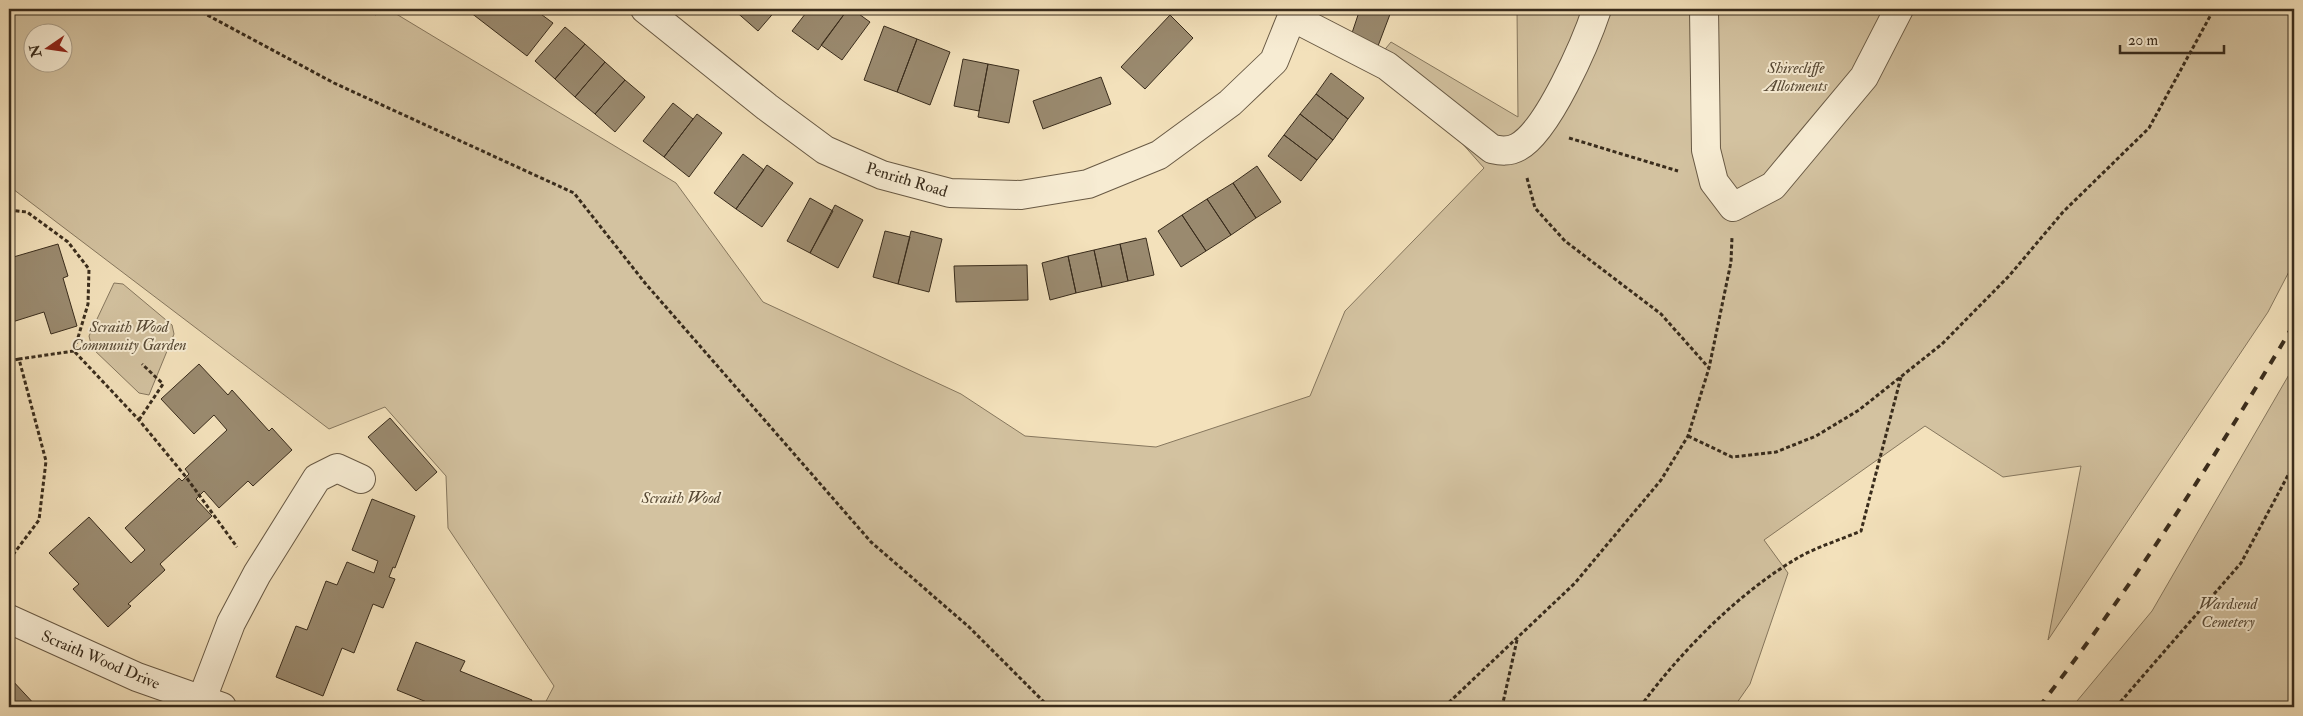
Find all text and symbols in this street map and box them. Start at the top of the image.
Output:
north arrow [22,22,72,72]
scale bar [2120,22,2224,54]
text: 20 m [2128,31,2158,50]
text: N [26,42,46,60]
park label: Shirecliffe Allotments [1763,58,1828,96]
street label: Penrith Road [863,158,950,202]
park label: Scraith Wood Community Garden [71,317,187,355]
park label: Scraith Wood [640,488,722,508]
park label: Wardsend Cemetery [2199,594,2259,632]
street label: Scraith Wood Drive [38,626,163,694]

